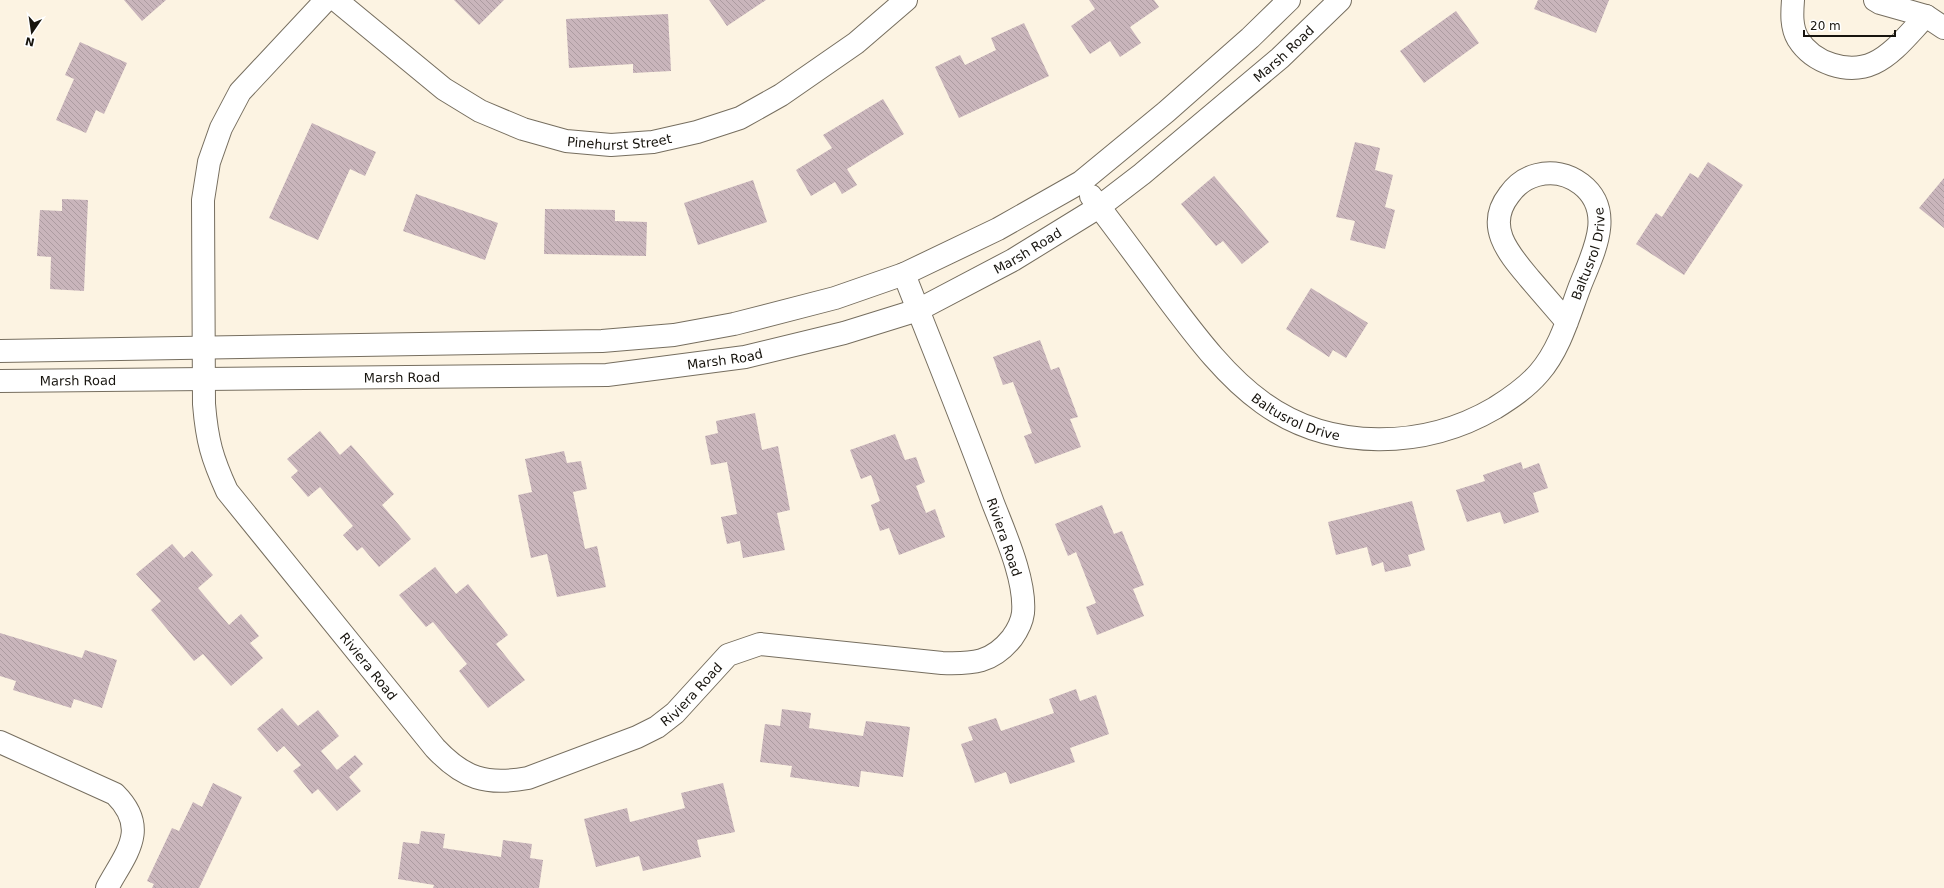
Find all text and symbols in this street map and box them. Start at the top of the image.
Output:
north arrow [12,12,52,52]
scale bar [1804,12,1895,38]
text: 20 m [1810,19,1841,33]
street label: Marsh Road [1250,22,1317,85]
text: N [24,34,36,49]
street label: Pinehurst Street [566,131,673,152]
street label: Baltusrol Drive [1568,206,1607,302]
street label: Marsh Road [991,225,1064,276]
street label: Marsh Road [686,345,764,372]
street label: Marsh Road [364,369,440,385]
street label: Marsh Road [40,372,116,388]
street label: Baltusrol Drive [1249,390,1341,443]
street label: Riviera Road [984,496,1024,578]
street label: Riviera Road [337,629,400,703]
street label: Riviera Road [657,659,725,729]

